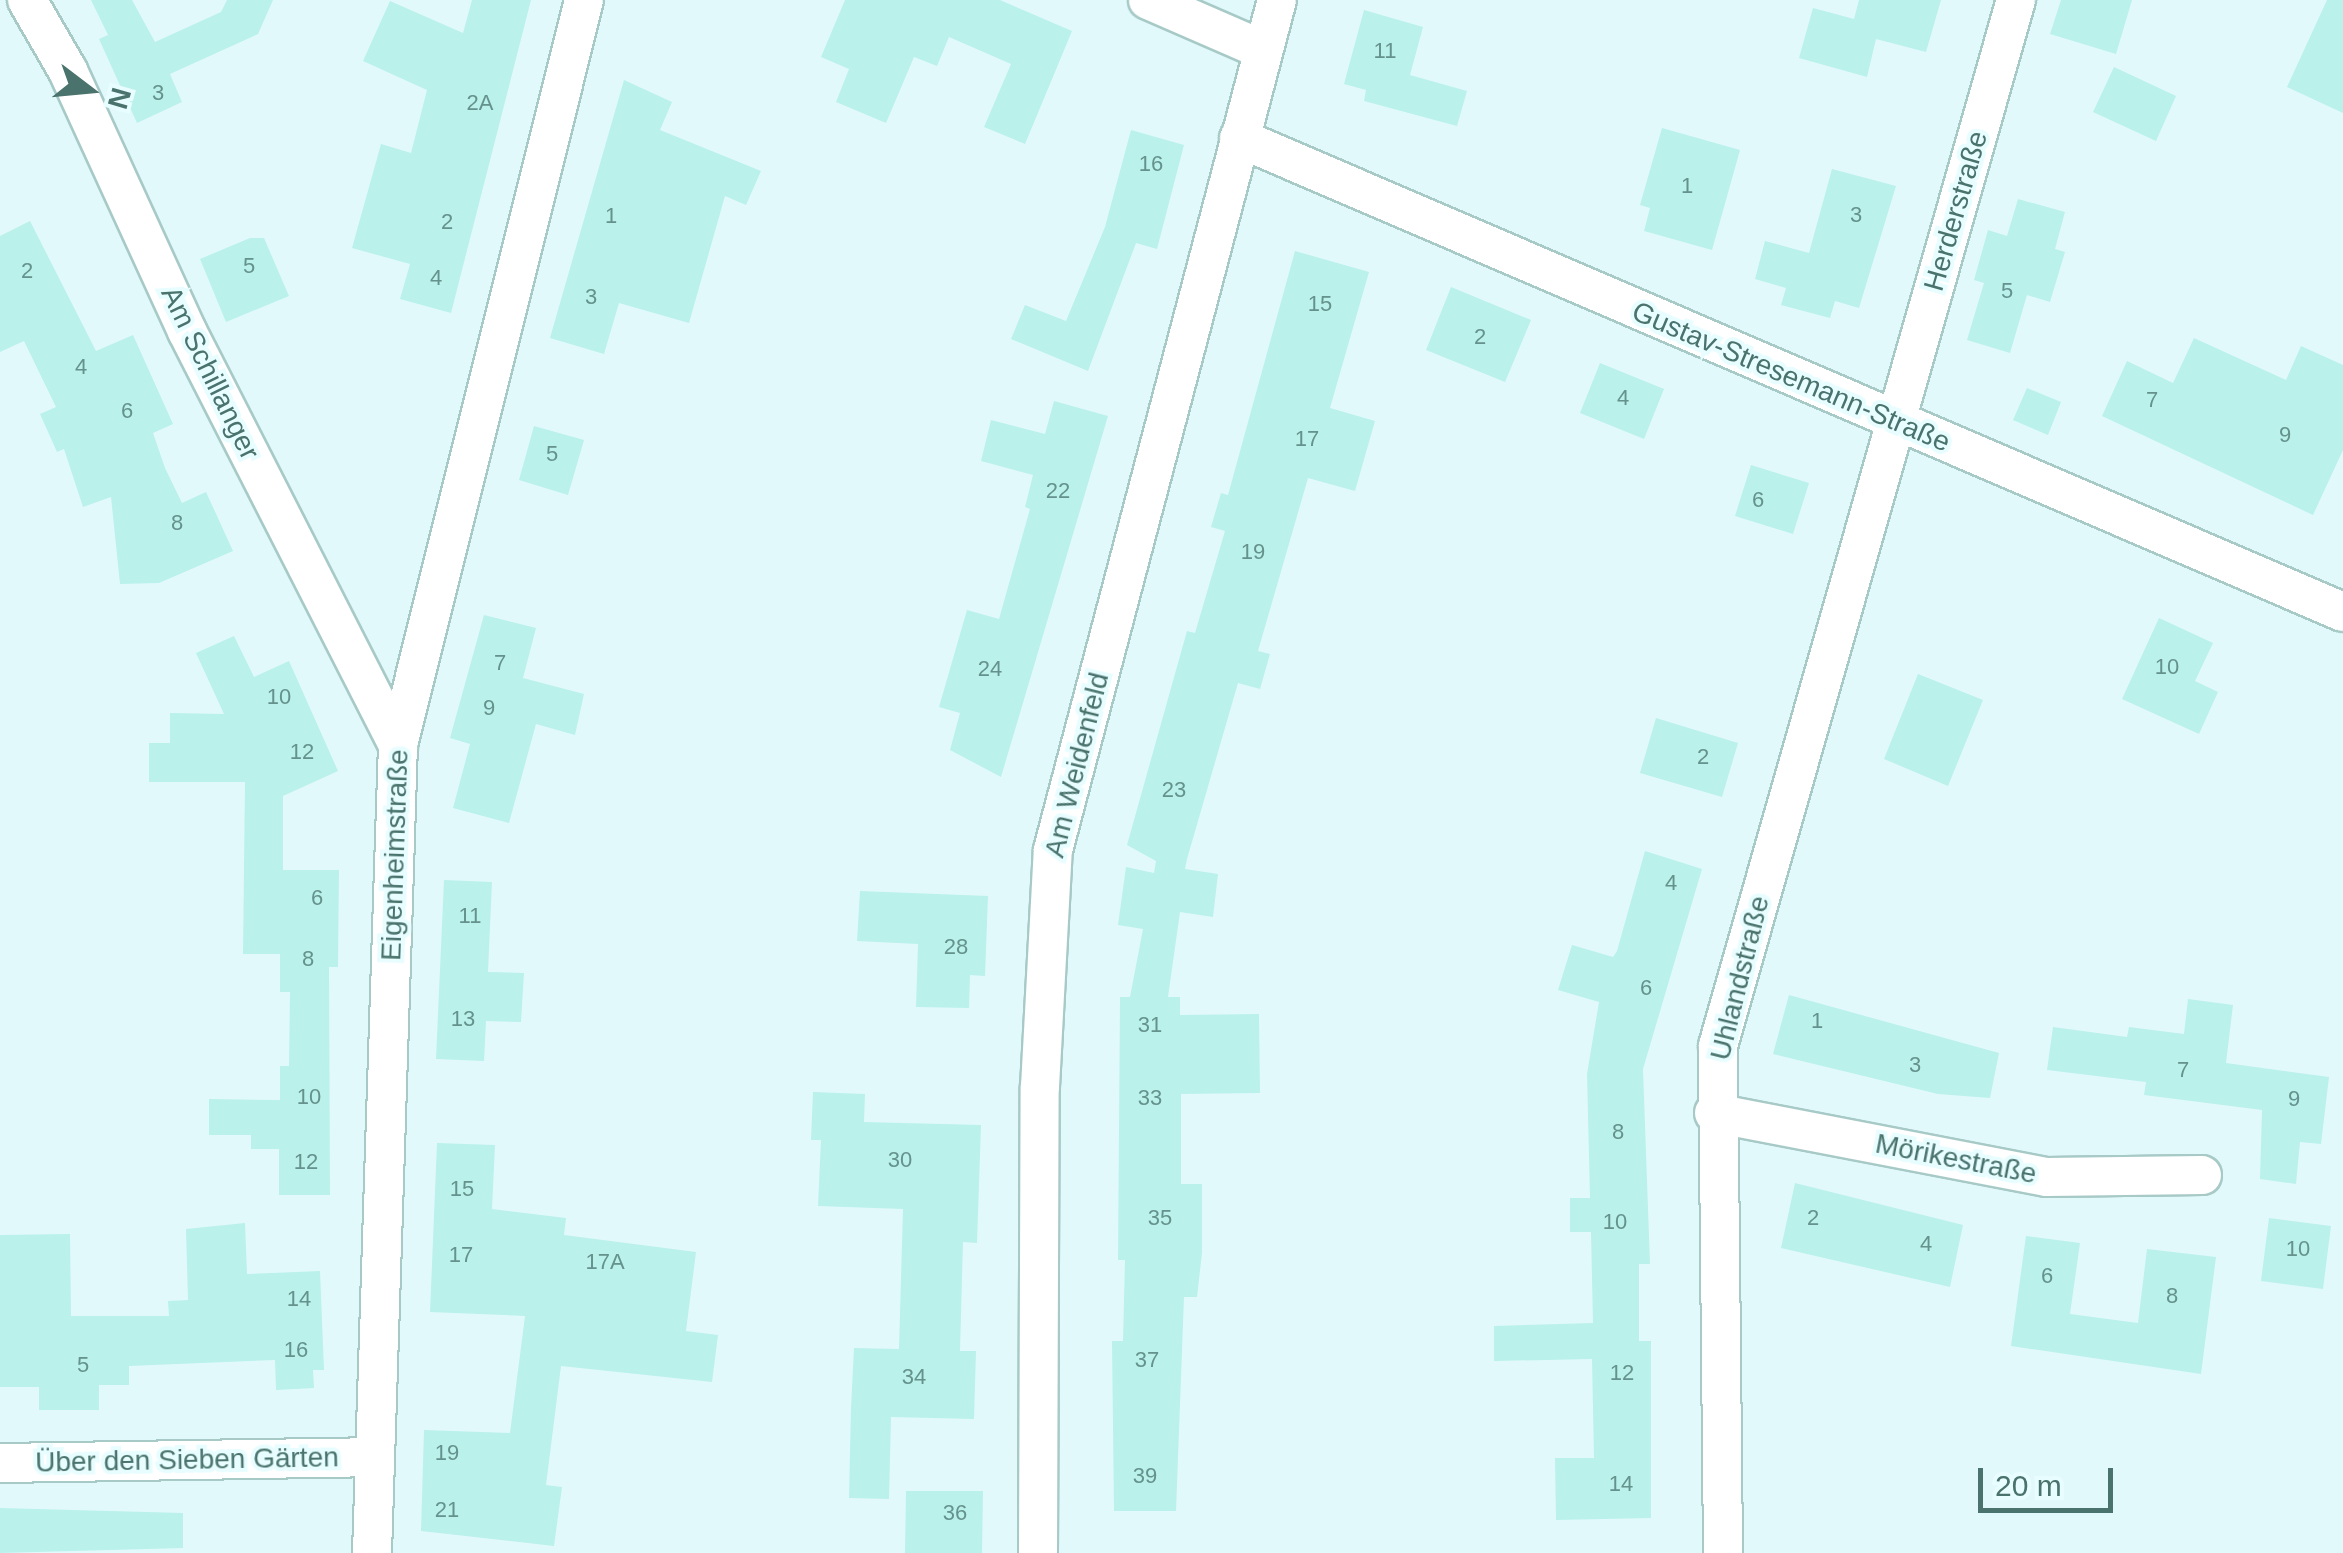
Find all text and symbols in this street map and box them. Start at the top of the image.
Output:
house number: 11 [1374,38,1396,64]
north arrow [40,40,140,140]
house number: 3 [152,80,164,106]
text: N [102,84,137,112]
house number: 2A [467,90,493,116]
street label: Herderstraße [1917,127,1995,295]
house number: 16 [1139,151,1163,177]
house number: 1 [1681,173,1693,199]
house number: 3 [1850,202,1862,228]
house number: 1 [605,203,617,229]
house number: 2 [441,209,453,235]
house number: 5 [243,253,255,279]
house number: 2 [21,258,33,284]
house number: 4 [430,265,442,291]
house number: 5 [2001,278,2013,304]
street label: Am Schillanger [154,281,266,465]
house number: 3 [585,284,597,310]
house number: 15 [1308,291,1332,317]
street label: Gustav-Stresemann-Straße [1627,295,1955,459]
house number: 2 [1474,324,1486,350]
house number: 4 [75,354,87,380]
house number: 4 [1617,385,1629,411]
house number: 7 [2146,387,2158,413]
house number: 6 [121,398,133,424]
house number: 9 [2279,422,2291,448]
house number: 17 [1295,426,1319,452]
house number: 5 [546,441,558,467]
house number: 22 [1046,478,1070,504]
house number: 6 [1752,487,1764,513]
house number: 8 [171,510,183,536]
house number: 19 [1241,539,1265,565]
house number: 7 [494,650,506,676]
house number: 10 [2155,654,2179,680]
house number: 24 [978,656,1002,682]
street label: Am Weidenfeld [1038,669,1116,861]
house number: 10 [267,684,291,710]
house number: 9 [483,695,495,721]
house number: 12 [290,739,314,765]
house number: 2 [1697,744,1709,770]
street label: Eigenheimstraße [375,749,415,961]
house number: 23 [1162,777,1186,803]
house number: 4 [1665,870,1677,896]
house number: 6 [311,885,323,911]
street label: Uhlandstraße [1703,892,1777,1064]
house number: 11 [459,903,481,929]
house number: 28 [944,934,968,960]
house number: 8 [302,946,314,972]
house number: 6 [1640,975,1652,1001]
house number: 13 [451,1006,475,1032]
house number: 1 [1811,1008,1823,1034]
house number: 31 [1138,1012,1162,1038]
house number: 3 [1909,1052,1921,1078]
house number: 7 [2177,1057,2189,1083]
house number: 10 [297,1084,321,1110]
house number: 33 [1138,1085,1162,1111]
house number: 9 [2288,1086,2300,1112]
house number: 8 [1612,1119,1624,1145]
street label: Mörikestraße [1873,1127,2039,1191]
house number: 30 [888,1147,912,1173]
house number: 12 [294,1149,318,1175]
house number: 15 [450,1176,474,1202]
house number: 35 [1148,1205,1172,1231]
house number: 2 [1807,1205,1819,1231]
house number: 10 [1603,1209,1627,1235]
house number: 4 [1920,1231,1932,1257]
house number: 10 [2286,1236,2310,1262]
house number: 17 [449,1242,473,1268]
house number: 17A [585,1249,625,1275]
house number: 6 [2041,1263,2053,1289]
house number: 8 [2166,1283,2178,1309]
house number: 14 [287,1286,311,1312]
house number: 16 [284,1337,308,1363]
house number: 37 [1135,1347,1159,1373]
house number: 5 [77,1352,89,1378]
house number: 12 [1610,1360,1634,1386]
house number: 34 [902,1364,926,1390]
house number: 19 [435,1440,459,1466]
street label: Über den Sieben Gärten [35,1441,339,1479]
scale bar [1983,1448,2118,1510]
house number: 39 [1133,1463,1157,1489]
text: 20 m [1995,1469,2062,1502]
house number: 14 [1609,1471,1633,1497]
house number: 21 [435,1497,459,1523]
house number: 36 [943,1500,967,1526]

